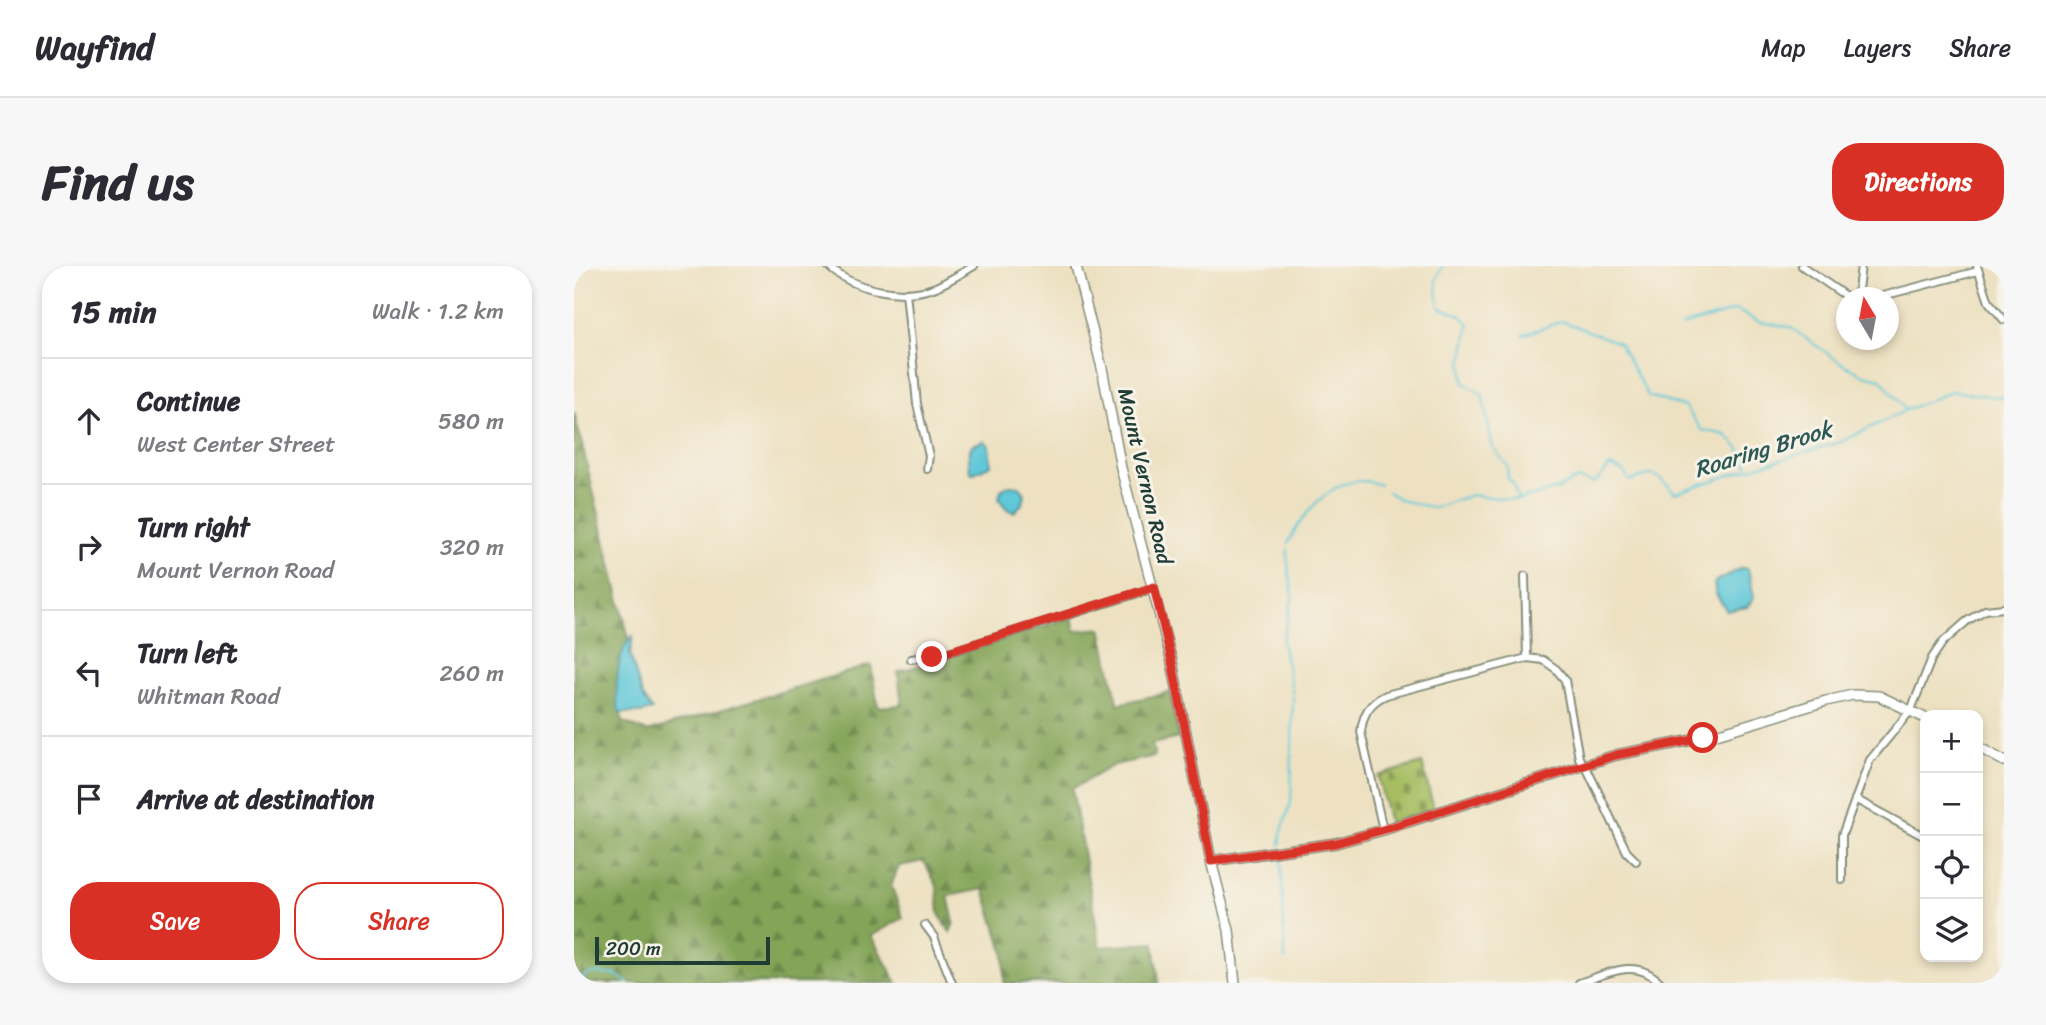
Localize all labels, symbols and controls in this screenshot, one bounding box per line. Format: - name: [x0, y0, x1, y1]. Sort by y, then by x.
- text: Wayfind: [35, 19, 154, 77]
- text: Map: [1761, 27, 1806, 69]
- text: Layers: [1844, 27, 1911, 69]
- text: Share: [1949, 27, 2011, 69]
- text: Find us: [42, 139, 194, 226]
- button: Directions: [1832, 143, 2004, 221]
- text: 15 min: [70, 285, 157, 339]
- north arrow: [1836, 287, 1899, 350]
- text: Walk · 1.2 km: [372, 291, 504, 332]
- text: Continue: [137, 378, 240, 424]
- street label: Mount Vernon Road: [1106, 384, 1184, 570]
- text: 580 m: [438, 401, 504, 442]
- icon: ahead: [70, 402, 108, 440]
- water label: Roaring Brook: [1689, 408, 1840, 490]
- text: West Center Street: [137, 424, 335, 465]
- text: Turn right: [137, 504, 250, 550]
- text: 320 m: [440, 527, 504, 568]
- icon: right: [70, 528, 108, 566]
- text: Mount Vernon Road: [137, 550, 334, 591]
- text: Turn left: [137, 630, 237, 676]
- route end: [916, 641, 947, 672]
- text: 260 m: [439, 653, 504, 694]
- icon: left: [70, 654, 108, 692]
- text: Whitman Road: [137, 676, 280, 717]
- map controls: [1920, 710, 1983, 962]
- button: +: [1920, 710, 1983, 773]
- route start: [1687, 722, 1718, 753]
- button: −: [1920, 773, 1983, 836]
- text: Arrive at destination: [137, 776, 374, 822]
- icon: arrive: [70, 780, 108, 818]
- button: locate: [1920, 836, 1983, 899]
- button: Save: [70, 882, 280, 960]
- button: Share: [294, 882, 504, 960]
- button: layers: [1920, 899, 1983, 962]
- text: 200 m: [606, 932, 661, 965]
- scale bar: [595, 934, 770, 966]

